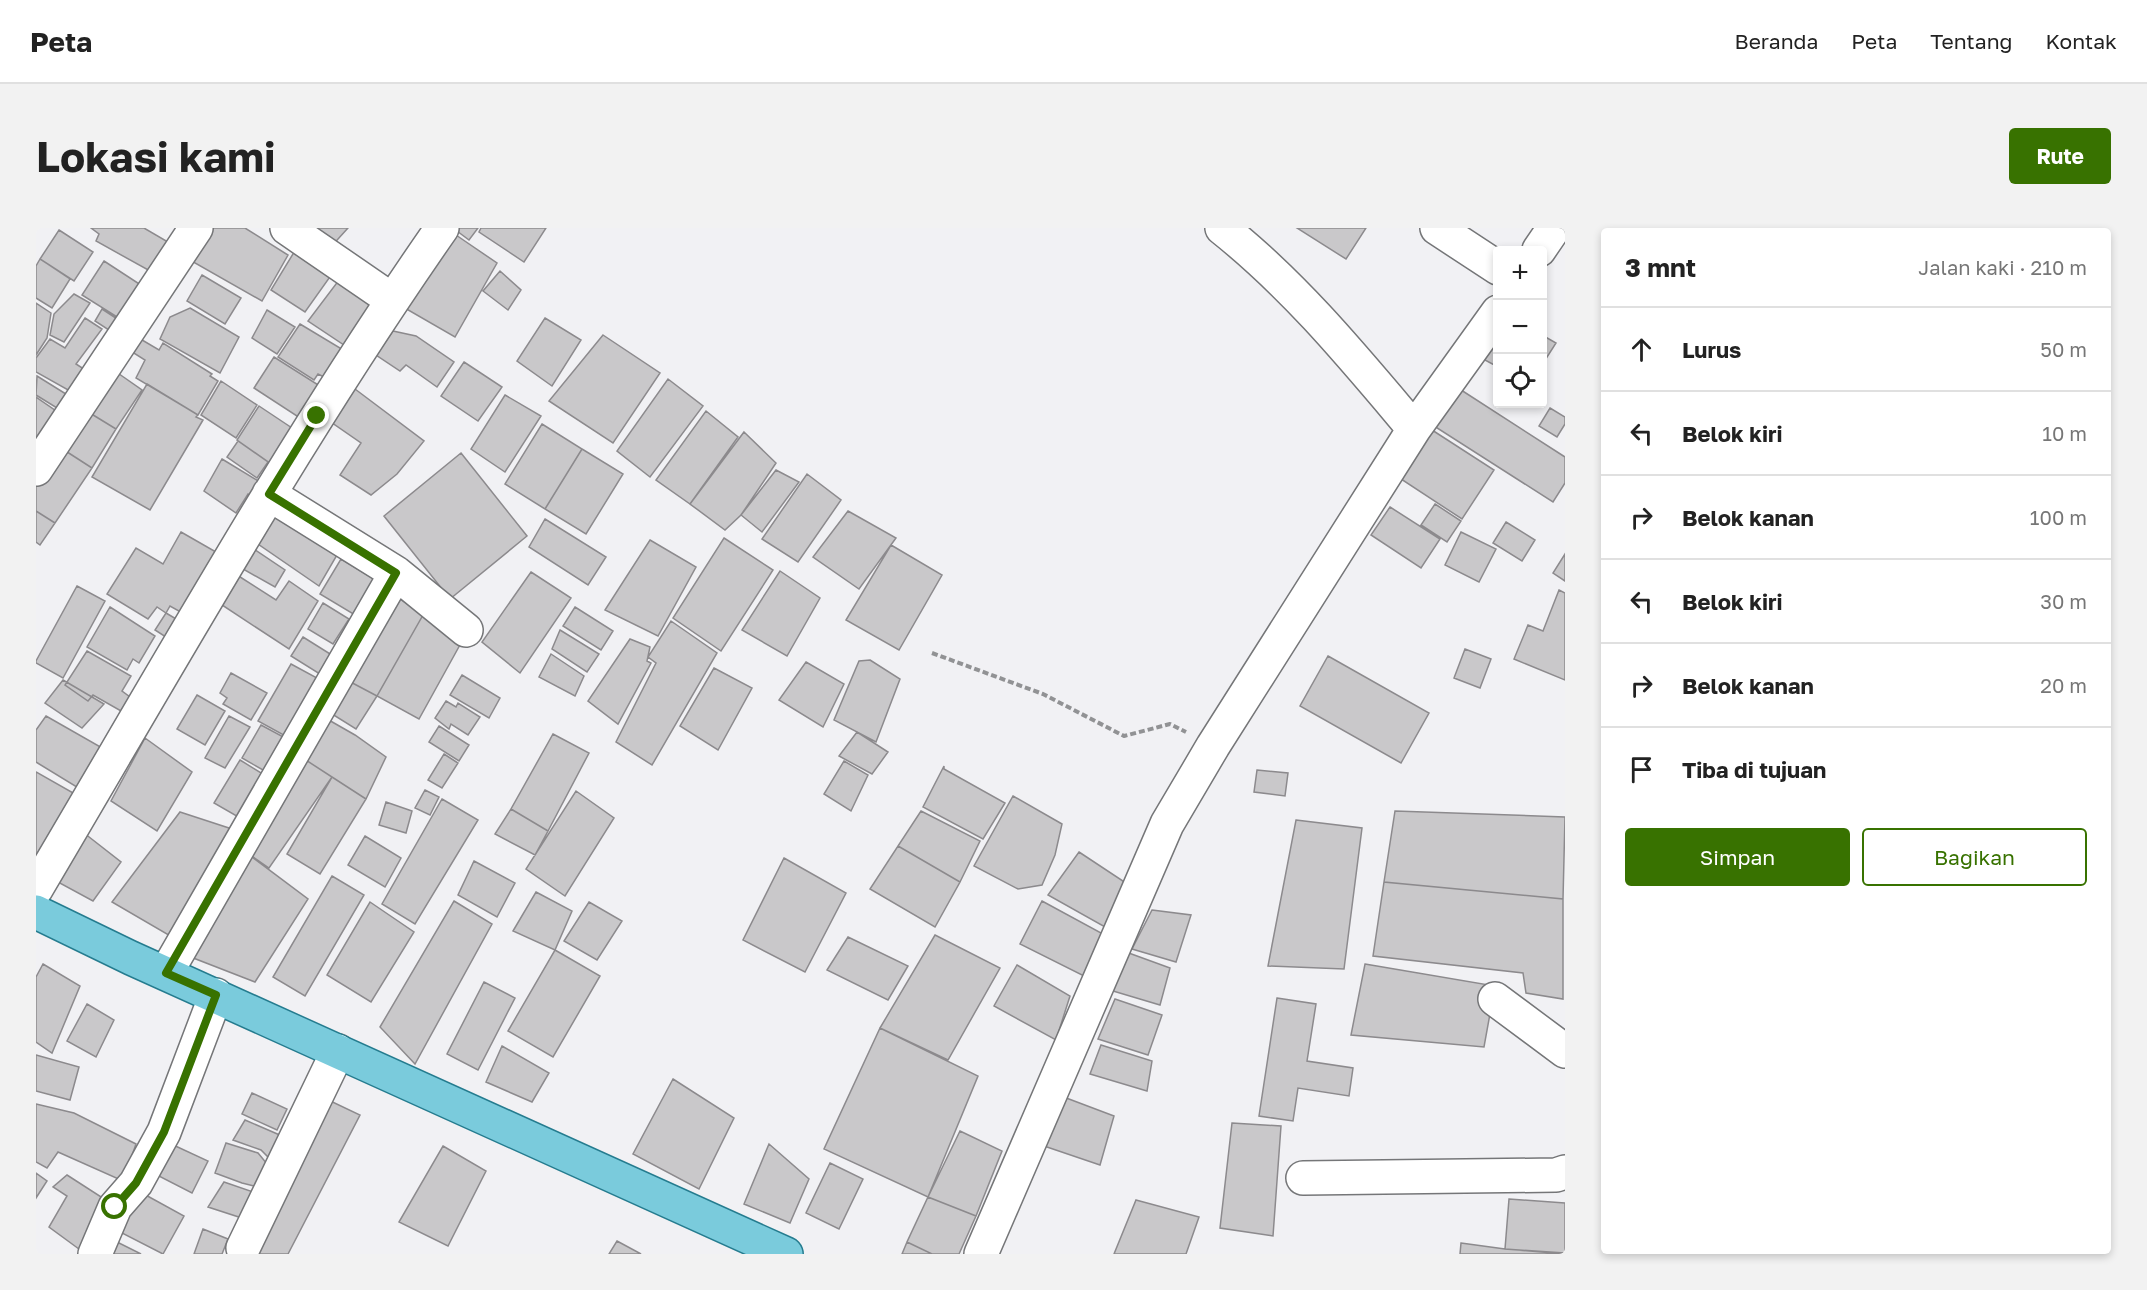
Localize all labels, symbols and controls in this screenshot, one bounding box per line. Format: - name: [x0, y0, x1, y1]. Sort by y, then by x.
- text: Peta: [30, 25, 92, 58]
- text: Beranda: [1735, 28, 1818, 54]
- text: Peta: [1851, 28, 1897, 54]
- text: Tentang: [1930, 28, 2012, 54]
- text: Kontak: [2045, 28, 2117, 54]
- button: Rute: [2009, 128, 2111, 184]
- text: Lokasi kami: [36, 131, 276, 181]
- map controls: [1493, 246, 1547, 408]
- button: +: [1493, 246, 1547, 300]
- text: 3 mnt: [1625, 252, 1696, 283]
- text: Jalan kaki · 210 m: [1918, 255, 2087, 279]
- button: −: [1493, 300, 1547, 354]
- icon: ahead: [1625, 333, 1658, 366]
- text: Lurus: [1682, 336, 1741, 363]
- text: 50 m: [2040, 337, 2087, 361]
- button: locate: [1493, 354, 1547, 408]
- route end: [303, 402, 329, 428]
- icon: left: [1625, 417, 1658, 450]
- text: Belok kiri: [1682, 420, 1783, 447]
- text: 10 m: [2042, 421, 2087, 445]
- icon: right: [1625, 501, 1658, 534]
- text: Belok kanan: [1682, 504, 1814, 531]
- text: 100 m: [2030, 505, 2087, 529]
- icon: left: [1625, 585, 1658, 618]
- text: Belok kiri: [1682, 588, 1783, 615]
- text: 30 m: [2040, 589, 2087, 613]
- icon: right: [1625, 669, 1658, 702]
- text: Belok kanan: [1682, 672, 1814, 699]
- text: 20 m: [2040, 673, 2087, 697]
- icon: arrive: [1625, 753, 1658, 786]
- text: Tiba di tujuan: [1682, 756, 1826, 783]
- button: Simpan: [1625, 828, 1850, 886]
- button: Bagikan: [1862, 828, 2087, 886]
- route start: [101, 1193, 127, 1219]

